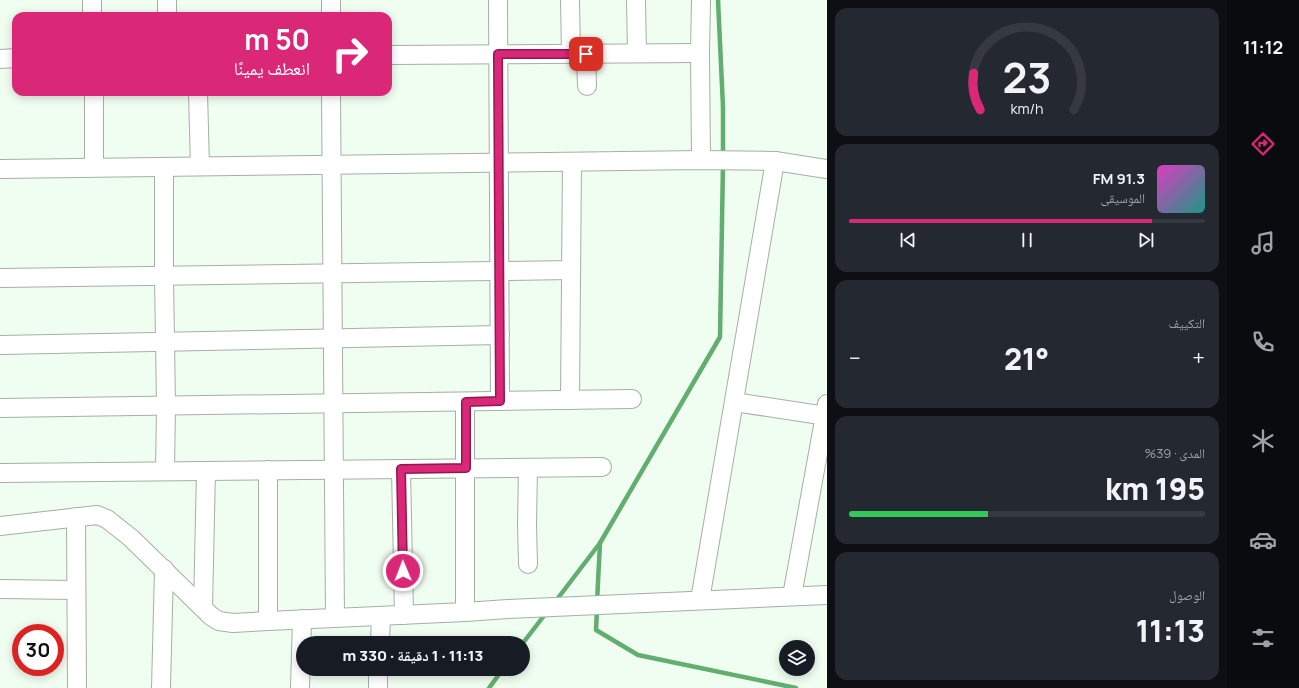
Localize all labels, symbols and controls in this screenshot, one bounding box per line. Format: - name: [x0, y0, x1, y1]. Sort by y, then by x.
- text: 50 m: [244, 20, 310, 58]
- icon: right: [324, 28, 376, 80]
- text: 11:12: [1243, 35, 1283, 59]
- pin: [569, 37, 603, 71]
- icon: arrive: [575, 43, 597, 65]
- text: 23: [1003, 49, 1051, 105]
- text: انعطف يمينًا: [234, 56, 310, 80]
- text: km/h: [1010, 99, 1044, 118]
- icon: directions: [1249, 130, 1277, 158]
- text: 91.3 FM: [1093, 168, 1145, 189]
- text: الموسيقى: [1101, 189, 1145, 207]
- icon: previous: [897, 229, 919, 251]
- icon: pause: [1016, 229, 1038, 251]
- icon: next: [1135, 229, 1157, 251]
- icon: music: [1249, 229, 1277, 257]
- text: التكييف: [1169, 314, 1205, 332]
- icon: phone: [1249, 328, 1277, 356]
- text: 21°: [1004, 338, 1049, 379]
- text: −: [849, 343, 861, 373]
- text: +: [1192, 343, 1205, 373]
- icon: climate: [1249, 427, 1277, 455]
- text: المدى · 39%: [1144, 444, 1205, 462]
- text: 195 km: [1105, 468, 1205, 509]
- icon: car: [1249, 526, 1277, 554]
- position arrow: [382, 550, 424, 592]
- text: الوصول: [1169, 586, 1205, 604]
- text: 11:13: [1136, 610, 1205, 651]
- speed limit sign: 30: [12, 624, 64, 676]
- icon: filters: [1249, 624, 1277, 652]
- map controls: [779, 640, 815, 676]
- button: layers: [779, 640, 815, 676]
- text: 11:13 · 1 دقيقة · 330 m: [343, 645, 483, 666]

